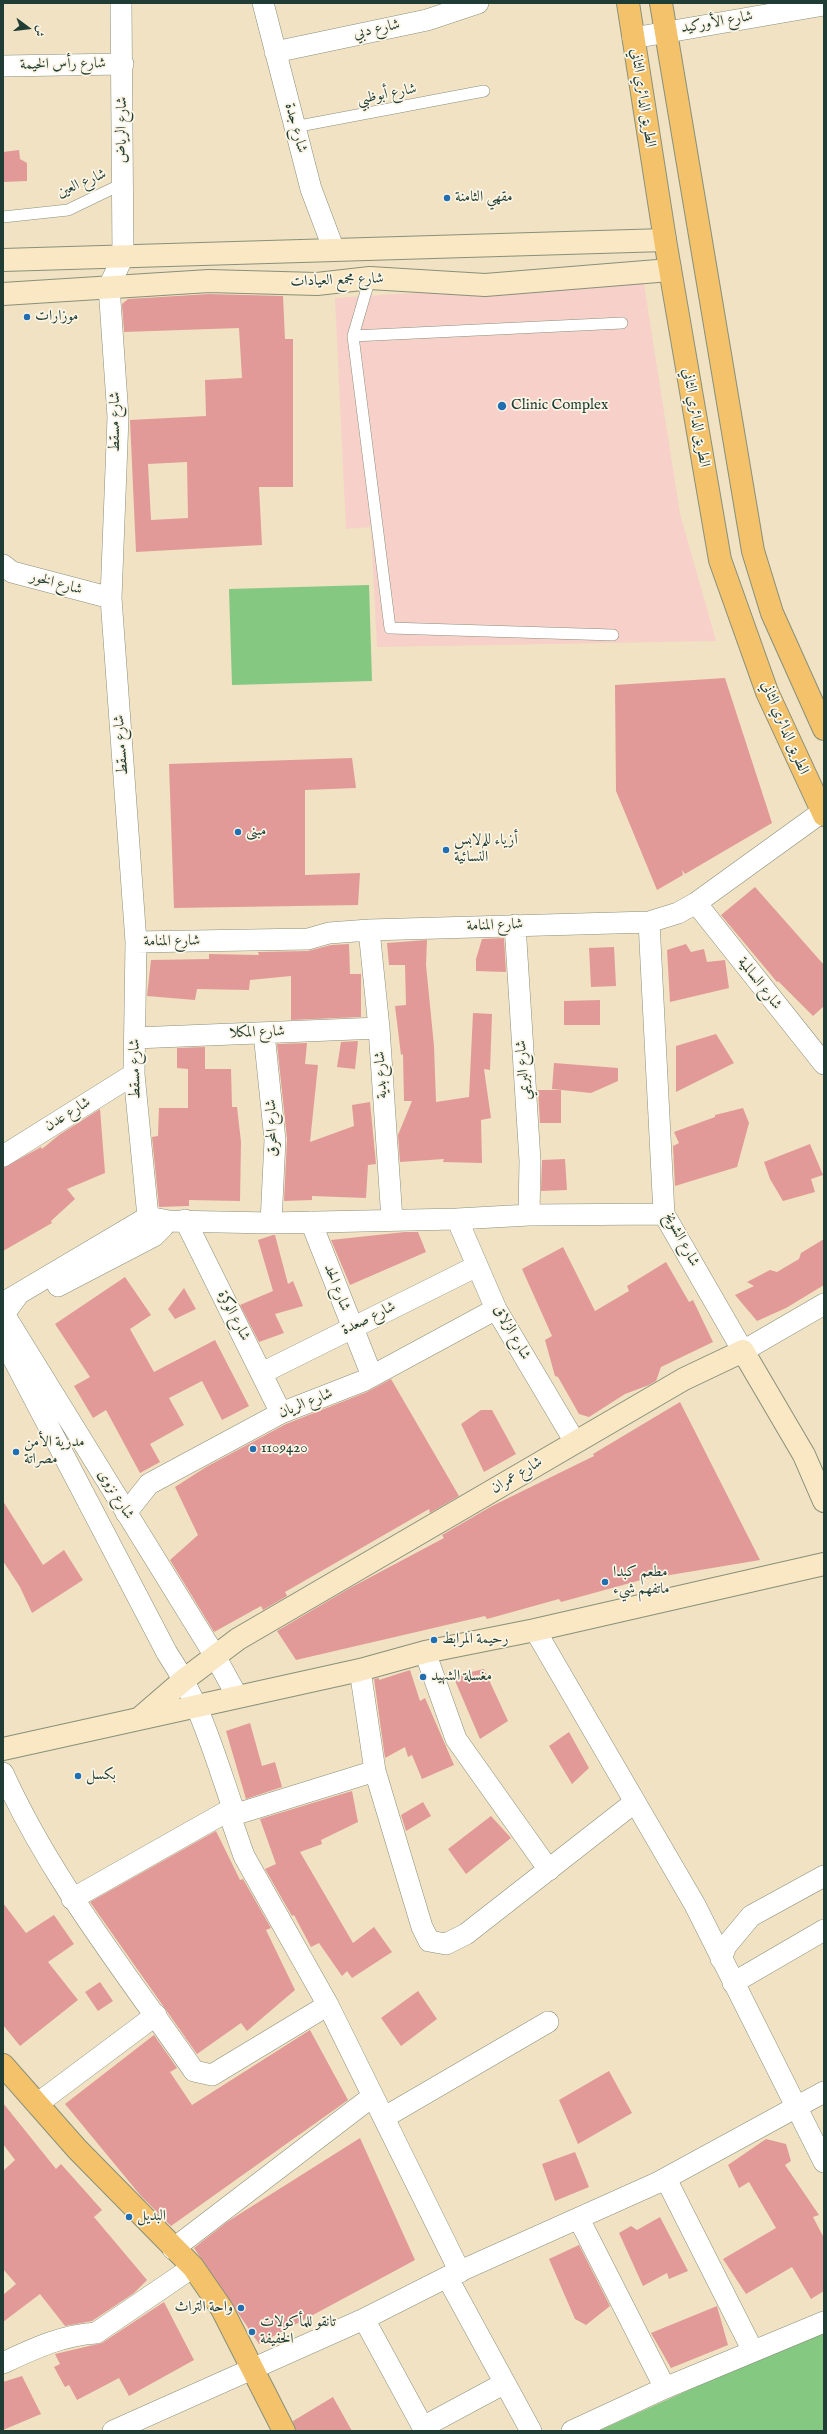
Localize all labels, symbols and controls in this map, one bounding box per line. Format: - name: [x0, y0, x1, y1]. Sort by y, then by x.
- north arrow: [8, 8, 48, 48]
- street label: شارع الأوركيد: [680, 8, 754, 38]
- street label: شارع دبي: [352, 16, 402, 44]
- text: ش: [31, 24, 48, 38]
- street label: الطريق الدائري الثاني: [625, 47, 659, 149]
- street label: شارع رأس الخيمة: [20, 55, 106, 75]
- street label: شارع أبوظبي: [356, 80, 418, 110]
- street label: شارع الرياض: [114, 97, 132, 163]
- street label: شارع جدة: [280, 101, 310, 155]
- street label: شارع العين: [55, 166, 109, 202]
- place label: مقهي الثامنة: [455, 189, 513, 207]
- marker: مقهي الثامنة: [442, 193, 452, 203]
- street label: شارع مجمع العيادات: [290, 270, 384, 292]
- place label: موزارات: [35, 308, 78, 326]
- marker: موزارات: [22, 312, 32, 322]
- street label: الطريق الدائري الثاني: [677, 367, 713, 469]
- street label: شارع مسقط: [107, 392, 125, 452]
- place label: Clinic Complex: [511, 397, 608, 415]
- marker: Clinic Complex: [496, 400, 508, 412]
- street label: شارع الخور: [28, 568, 84, 600]
- street label: الطريق الدائري الثاني: [756, 679, 812, 777]
- street label: شارع مسقط: [111, 714, 133, 776]
- place label: مبنى: [246, 823, 266, 841]
- marker: مبنى: [233, 827, 243, 837]
- place label: أزياء للمﻻبس النسائية: [454, 832, 518, 867]
- marker: أزياء للمﻻبس النسائية: [441, 845, 451, 855]
- street label: شارع المنامة: [466, 916, 524, 936]
- street label: شارع المنامة: [144, 933, 200, 951]
- street label: شارع السالمية: [733, 954, 785, 1014]
- street label: شارع المكلا: [229, 1023, 285, 1043]
- street label: شارع مسقط: [126, 1039, 146, 1099]
- street label: شارع البريمي: [513, 1039, 535, 1101]
- street label: شارع بدية: [372, 1051, 392, 1099]
- street label: شارع عدن: [42, 1094, 94, 1136]
- street label: شارع المحرق: [263, 1099, 283, 1157]
- street label: شارع الشويخ: [659, 1210, 703, 1270]
- street label: شارع الحد: [319, 1262, 353, 1314]
- street label: شارع الوكرة: [213, 1288, 253, 1344]
- street label: شارع صعدة: [339, 1298, 399, 1340]
- street label: شارع الزلاق: [488, 1302, 534, 1364]
- street label: شارع الريان: [276, 1385, 336, 1423]
- place label: مدرية الأمن مصراتة: [24, 1434, 84, 1469]
- place label: 1109420: [261, 1440, 308, 1458]
- marker: 1109420: [248, 1444, 258, 1454]
- marker: مدرية الأمن مصراتة: [11, 1447, 21, 1457]
- street label: شارع عمران: [488, 1454, 546, 1498]
- street label: شارع نزوى: [93, 1467, 137, 1523]
- place label: مطعم كبدا ماتفهم شيء: [613, 1564, 670, 1599]
- marker: مطعم كبدا ماتفهم شيء: [600, 1577, 610, 1587]
- place label: رحيمة المرابط: [442, 1631, 508, 1649]
- marker: رحيمة المرابط: [429, 1635, 439, 1645]
- place label: مغسلة الشهيد: [431, 1668, 492, 1686]
- marker: مغسلة الشهيد: [418, 1672, 428, 1682]
- place label: بكسل: [86, 1767, 116, 1785]
- marker: بكسل: [73, 1771, 83, 1781]
- place label: البديل: [137, 2208, 166, 2226]
- marker: البديل: [124, 2212, 134, 2222]
- place label: واحة التراث: [174, 2299, 233, 2317]
- marker: واحة التراث: [236, 2303, 246, 2313]
- place label: تانقو للمأكولات الخفيفة: [260, 2314, 336, 2349]
- marker: تانقو للمأكولات الخفيفة: [247, 2327, 257, 2337]

